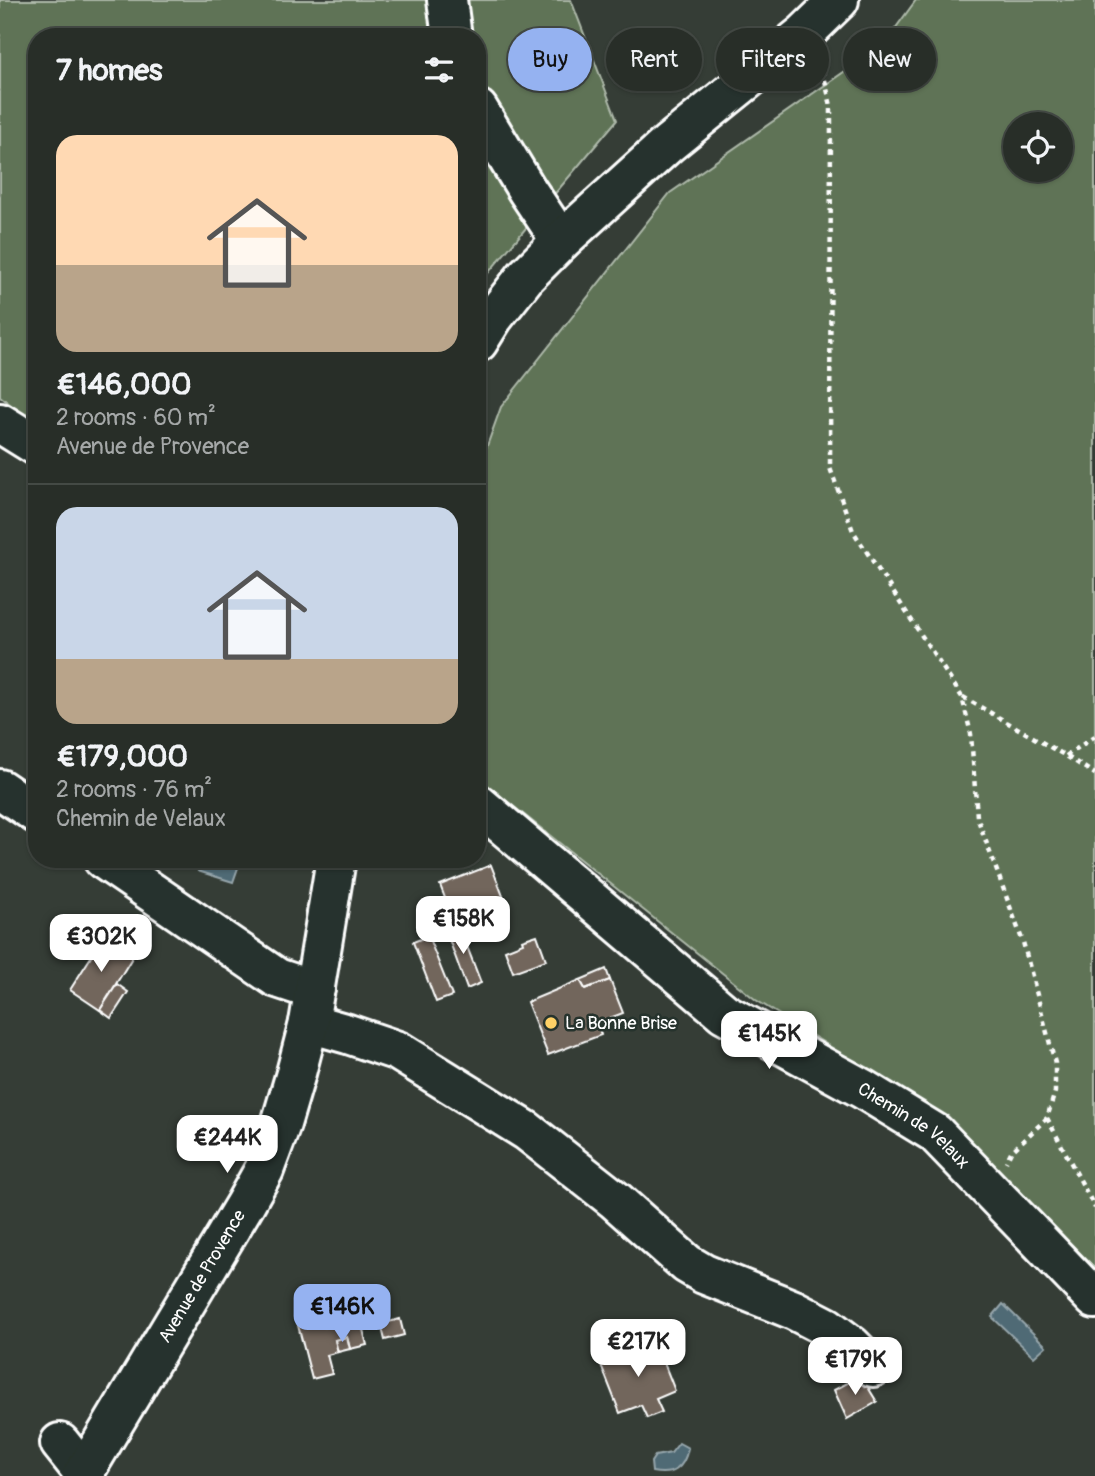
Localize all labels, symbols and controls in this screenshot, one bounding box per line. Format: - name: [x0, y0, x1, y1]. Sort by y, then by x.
- chip: Buy: [508, 28, 592, 91]
- chip: Rent: [606, 28, 702, 91]
- chip: Filters: [716, 28, 829, 91]
- chip: New: [843, 28, 936, 91]
- icon: filters: [420, 51, 458, 89]
- text: 7 homes: [56, 52, 163, 89]
- map controls: [1003, 112, 1073, 182]
- button: locate: [1003, 112, 1073, 182]
- icon: home: [194, 180, 320, 306]
- text: €146,000: [56, 366, 191, 403]
- text: 2 rooms · 60 m²: [56, 403, 216, 432]
- text: Avenue de Provence: [56, 432, 249, 461]
- icon: home: [194, 552, 320, 678]
- text: €179,000: [56, 738, 188, 775]
- text: 2 rooms · 76 m²: [56, 775, 212, 804]
- text: Chemin de Velaux: [56, 804, 226, 833]
- pin: €158K: [414, 897, 512, 956]
- text: €158K: [432, 904, 494, 933]
- pin: €302K: [52, 914, 150, 974]
- text: €302K: [66, 922, 136, 951]
- place label: La Bonne Brise: [565, 1012, 677, 1035]
- pin: €145K: [720, 1012, 818, 1071]
- marker: La Bonne Brise: [543, 1015, 559, 1031]
- text: €145K: [737, 1019, 801, 1048]
- street label: Chemin de Velaux: [854, 1077, 975, 1173]
- pin: €244K: [178, 1116, 276, 1175]
- text: €244K: [193, 1123, 261, 1152]
- street label: Avenue de Provence: [153, 1205, 251, 1347]
- pin: €146K: [293, 1284, 391, 1344]
- text: €146K: [310, 1292, 374, 1321]
- pin: €217K: [589, 1320, 687, 1379]
- text: €217K: [606, 1327, 670, 1356]
- pin: €179K: [806, 1338, 904, 1397]
- text: €179K: [824, 1345, 886, 1374]

